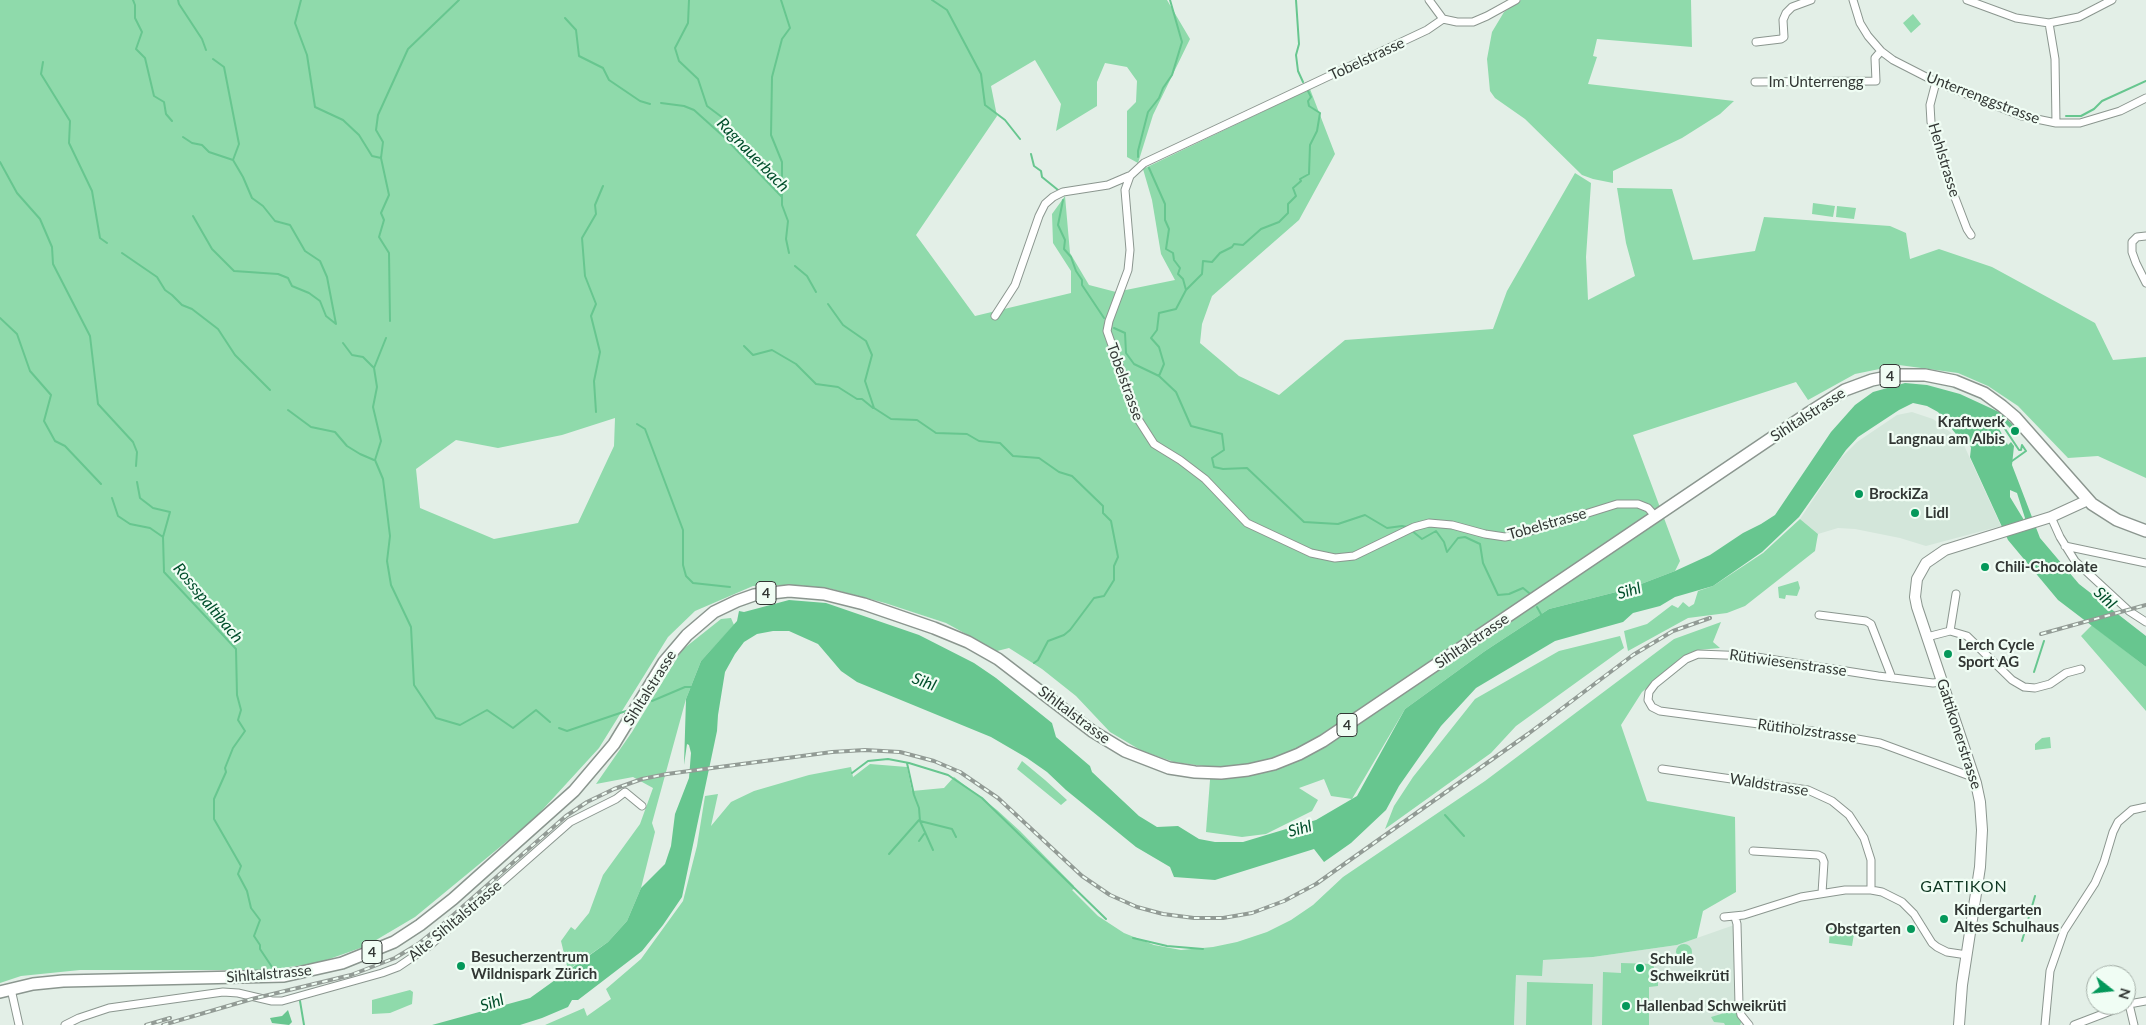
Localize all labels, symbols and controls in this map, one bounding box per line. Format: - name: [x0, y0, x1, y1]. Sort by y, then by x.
- street label: Tobelstrasse: [1327, 34, 1407, 84]
- street label: Unterrenggstrasse: [1924, 68, 2042, 128]
- street label: Im Unterrengg: [1768, 73, 1864, 91]
- water label: Ragnauerbach: [713, 114, 793, 196]
- street label: Hehlstrasse: [1924, 121, 1964, 199]
- street label: Tobelstrasse: [1103, 341, 1147, 423]
- road number: 4: [1880, 364, 1900, 388]
- street label: Sihltalstrasse: [1767, 384, 1849, 446]
- place label: Kraftwerk Langnau am Albis: [1888, 413, 2005, 448]
- marker: Kraftwerk Langnau am Albis: [2009, 425, 2021, 437]
- place label: BrockiZa: [1869, 485, 1928, 503]
- marker: BrockiZa: [1853, 488, 1865, 500]
- street label: Tobelstrasse: [1506, 504, 1588, 544]
- place label: Lidl: [1925, 504, 1949, 522]
- marker: Lidl: [1909, 507, 1921, 519]
- place label: Chili-Chocolate: [1995, 558, 2098, 576]
- water label: Rossspaltibach: [169, 559, 247, 647]
- marker: Chili-Chocolate: [1979, 561, 1991, 573]
- water label: Sihl: [1615, 578, 1643, 604]
- road number: 4: [756, 582, 776, 604]
- water label: Sihl: [2090, 583, 2120, 613]
- street label: Sihltalstrasse: [1432, 610, 1512, 672]
- place label: Lerch Cycle Sport AG: [1958, 636, 2034, 671]
- street label: Rütiwiesenstrasse: [1728, 646, 1848, 680]
- street label: Sihltalstrasse: [620, 647, 680, 729]
- marker: Lerch Cycle Sport AG: [1942, 648, 1954, 660]
- water label: Sihl: [909, 669, 939, 695]
- street label: Gattikonerstrasse: [1933, 676, 1985, 792]
- street label: Sihltalstrasse: [1034, 682, 1114, 748]
- road number: 4: [1337, 714, 1357, 736]
- street label: Rütiholzstrasse: [1756, 715, 1858, 747]
- street label: Waldstrasse: [1728, 770, 1810, 800]
- water label: Sihl: [1286, 817, 1314, 841]
- street label: Alte Sihltalstrasse: [405, 877, 505, 965]
- district label: GATTIKON: [1919, 877, 2009, 897]
- place label: Kindergarten Altes Schulhaus: [1954, 901, 2059, 936]
- marker: Kindergarten Altes Schulhaus: [1938, 913, 1950, 925]
- place label: Obstgarten: [1825, 920, 1901, 938]
- marker: Obstgarten: [1905, 923, 1917, 935]
- road number: 4: [362, 940, 382, 964]
- place label: Besucherzentrum Wildnispark Zürich: [471, 948, 597, 983]
- place label: Schule Schweikrüti: [1650, 950, 1729, 985]
- marker: Besucherzentrum Wildnispark Zürich: [455, 960, 467, 972]
- street label: Sihltalstrasse: [226, 961, 312, 987]
- marker: Schule Schweikrüti: [1634, 962, 1646, 974]
- north arrow: [2086, 965, 2136, 1015]
- text: N: [2115, 986, 2135, 1002]
- water label: Sihl: [478, 990, 506, 1016]
- place label: Hallenbad Schweikrüti: [1636, 997, 1786, 1015]
- marker: Hallenbad Schweikrüti: [1620, 1000, 1632, 1012]

